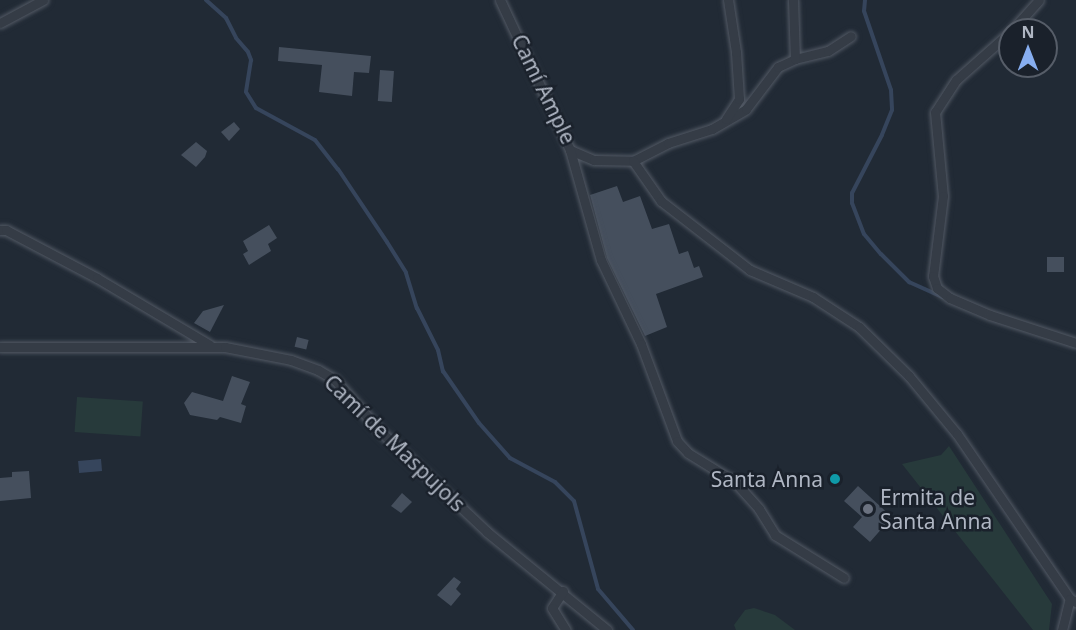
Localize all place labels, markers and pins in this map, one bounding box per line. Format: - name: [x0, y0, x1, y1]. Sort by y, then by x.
- place label: Santa Anna: [711, 466, 823, 492]
- marker: Santa Anna: [828, 472, 842, 486]
- place label: Ermita de Santa Anna: [880, 484, 992, 534]
- marker: Ermita de Santa Anna: [861, 502, 875, 516]

